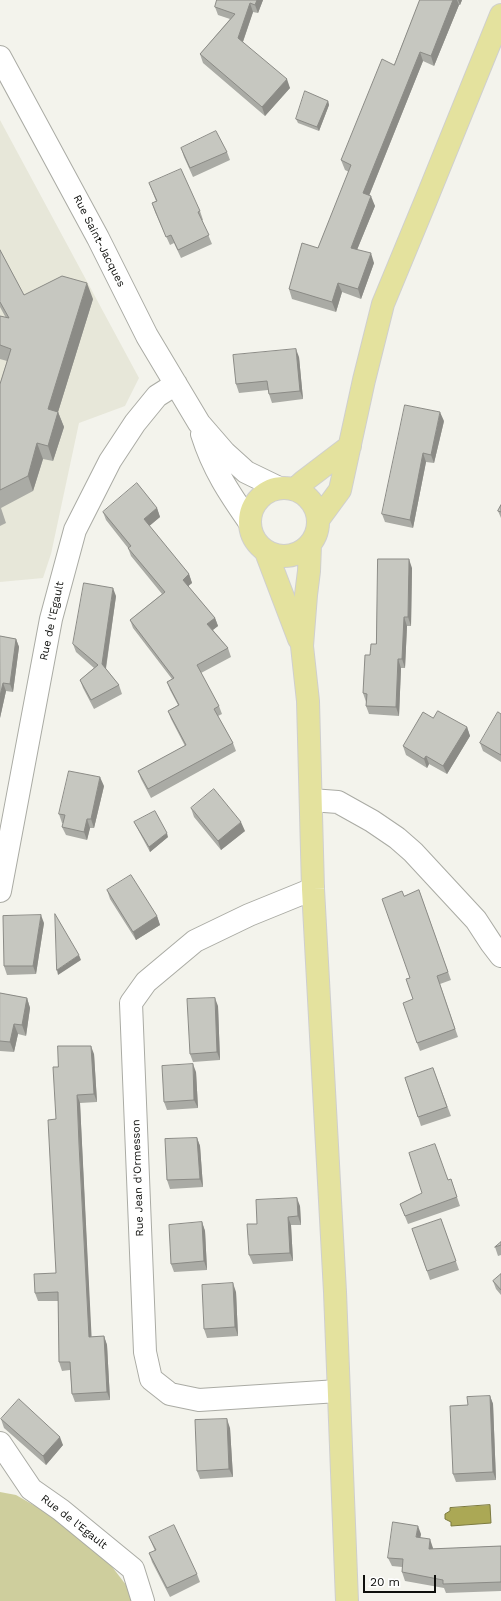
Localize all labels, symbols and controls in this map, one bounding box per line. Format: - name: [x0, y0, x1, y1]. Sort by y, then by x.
- street label: Rue Saint-Jacques: [70, 193, 128, 289]
- street label: Rue de l'Egault: [37, 580, 67, 662]
- street label: Rue Jean d'Ormesson: [129, 1119, 147, 1237]
- street label: Rue de l'Egault: [38, 1492, 110, 1552]
- scale bar: [365, 1567, 438, 1593]
- text: 20 m: [370, 1575, 400, 1589]

